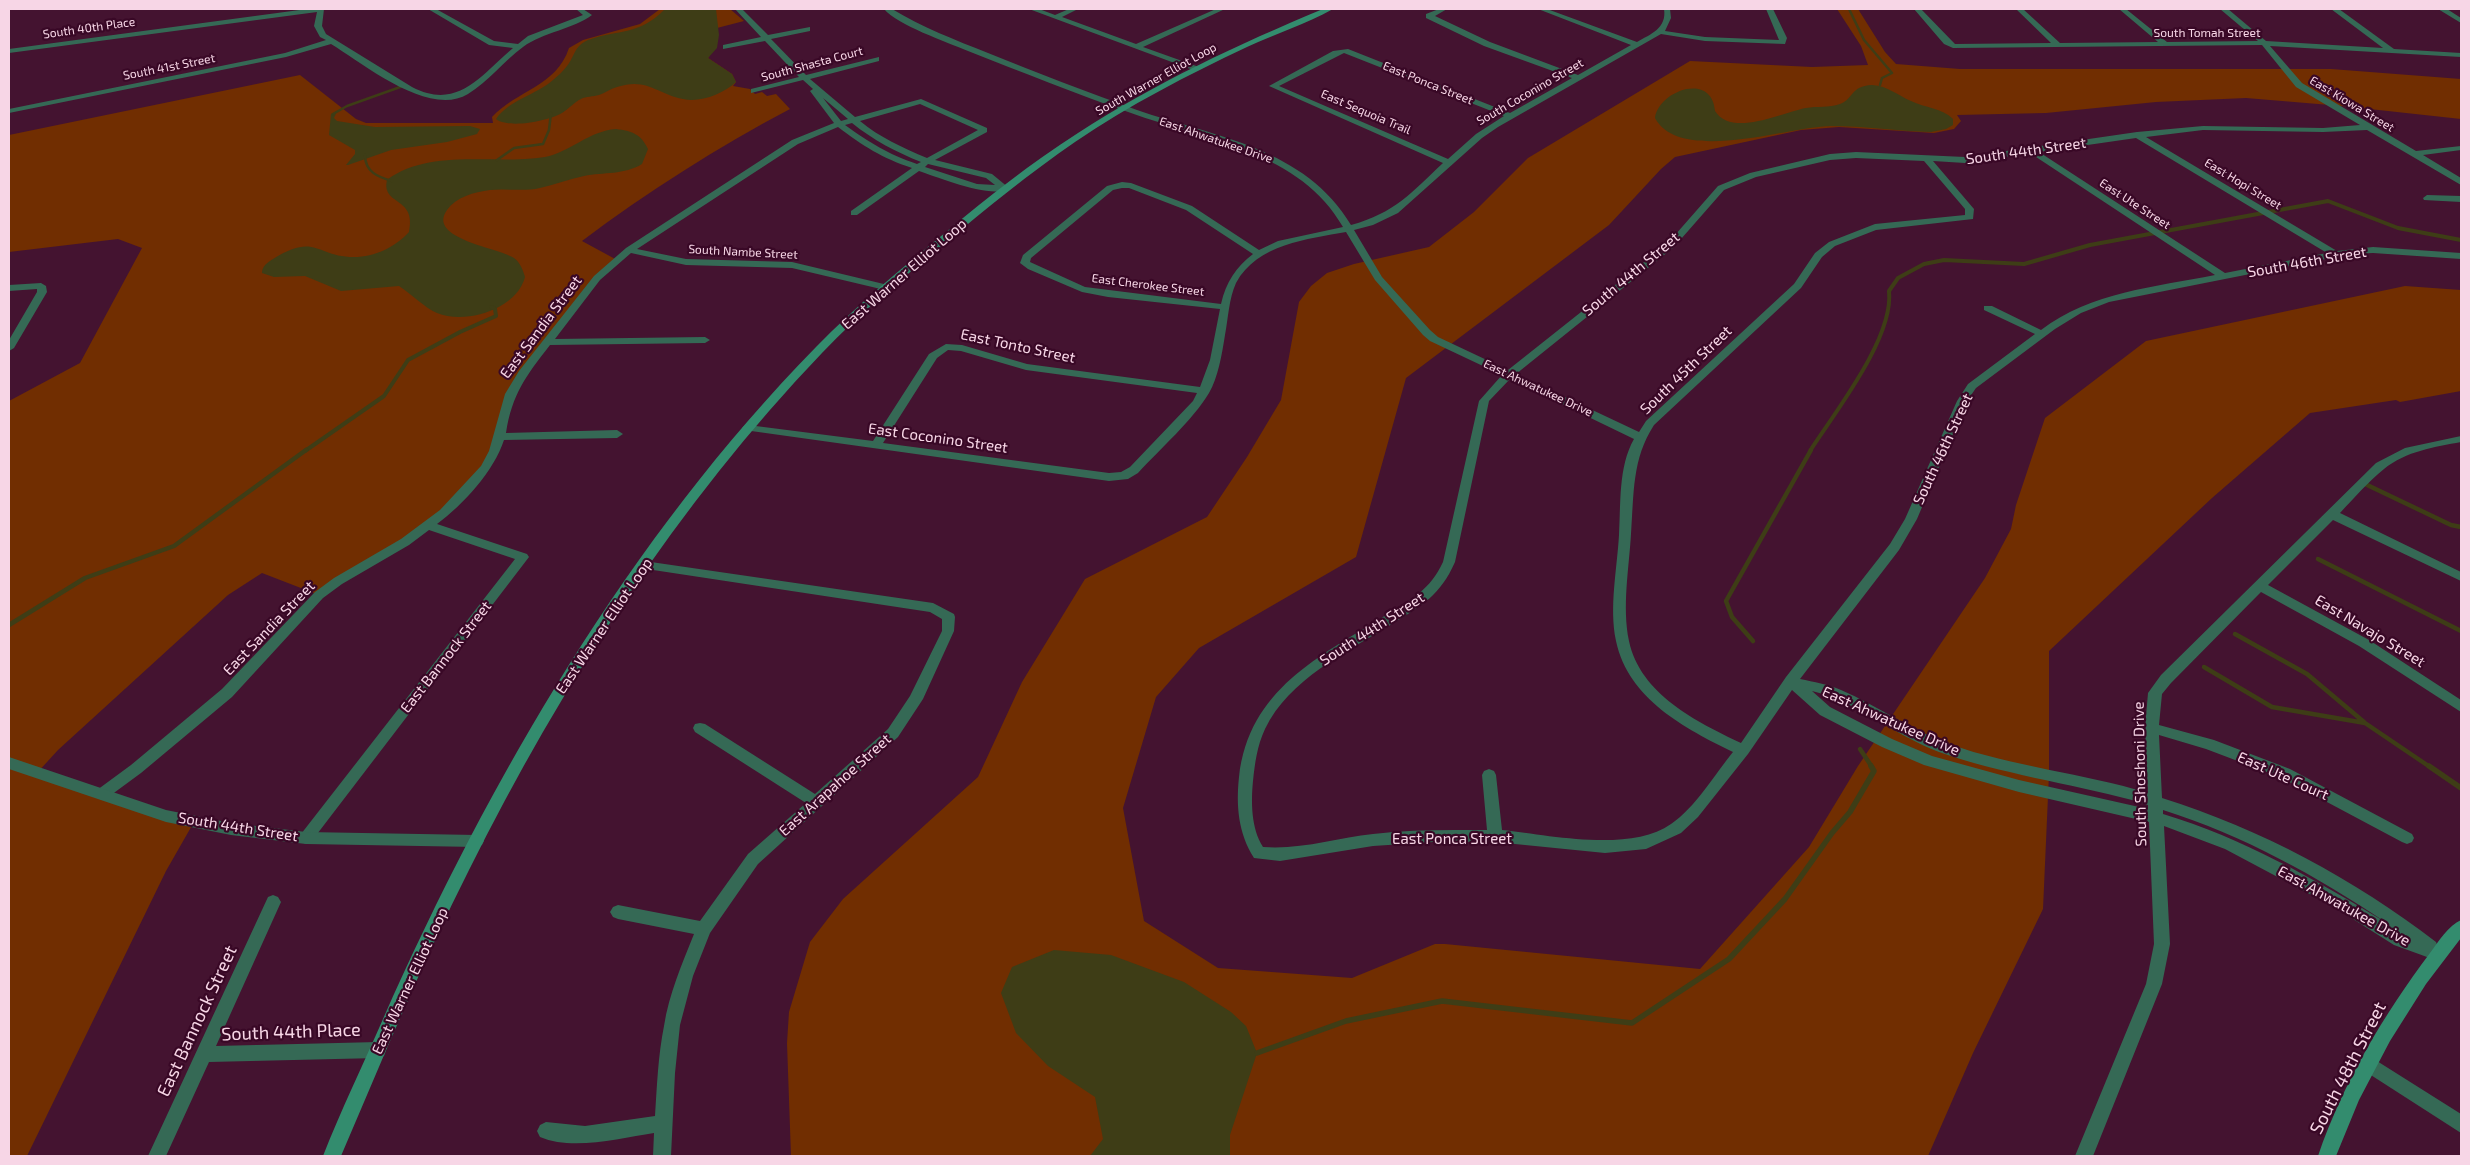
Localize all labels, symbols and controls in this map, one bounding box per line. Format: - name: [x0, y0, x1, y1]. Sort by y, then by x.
- street label: South 40th Place: [42, 14, 136, 42]
- street label: South Tomah Street: [2153, 26, 2261, 40]
- street label: South Warner Elliot Loop: [1093, 40, 1219, 118]
- street label: South Shasta Court: [760, 43, 864, 85]
- street label: South 41st Street: [122, 51, 216, 83]
- street label: South Coconino Street: [1474, 56, 1586, 128]
- street label: East Ponca Street: [1381, 58, 1475, 108]
- street label: East Kiowa Street: [2307, 73, 2397, 135]
- street label: East Sequoia Trail: [1319, 87, 1413, 137]
- street label: East Ahwatukee Drive: [1157, 114, 1275, 166]
- street label: South 44th Street: [1965, 134, 2087, 168]
- street label: East Hopi Street: [2202, 155, 2284, 213]
- street label: East Ute Street: [2097, 176, 2173, 232]
- street label: East Warner Elliot Loop: [838, 215, 970, 333]
- street label: South 44th Street: [1579, 228, 1683, 320]
- street label: South Nambe Street: [688, 242, 798, 262]
- street label: South 46th Street: [2246, 243, 2368, 281]
- street label: East Cherokee Street: [1091, 271, 1205, 299]
- street label: East Sandia Street: [496, 272, 586, 382]
- street label: South 45th Street: [1637, 322, 1735, 418]
- street label: East Tonto Street: [959, 325, 1077, 367]
- street label: East Ahwatukee Drive: [1481, 356, 1595, 420]
- street label: South 46th Street: [1909, 391, 1977, 507]
- street label: East Coconino Street: [867, 419, 1009, 457]
- street label: East Warner Elliot Loop: [552, 555, 656, 697]
- street label: East Sandia Street: [219, 577, 319, 679]
- street label: South 44th Street: [1316, 588, 1428, 670]
- street label: East Navajo Street: [2312, 591, 2428, 671]
- street label: East Bannock Street: [397, 598, 495, 716]
- street label: East Ahwatukee Drive: [1819, 683, 1963, 759]
- street label: South Shoshoni Drive: [2130, 701, 2150, 847]
- street label: East Arapahoe Street: [775, 730, 895, 840]
- street label: East Ute Court: [2235, 748, 2331, 804]
- street label: South 44th Street: [177, 809, 299, 845]
- street label: East Ponca Street: [1392, 830, 1512, 848]
- street label: East Ahwatukee Drive: [2275, 862, 2413, 950]
- street label: East Warner Elliot Loop: [368, 905, 452, 1057]
- street label: East Bannock Street: [153, 942, 241, 1100]
- street label: South 48th Street: [2305, 998, 2391, 1138]
- street label: South 44th Place: [221, 1019, 361, 1045]

